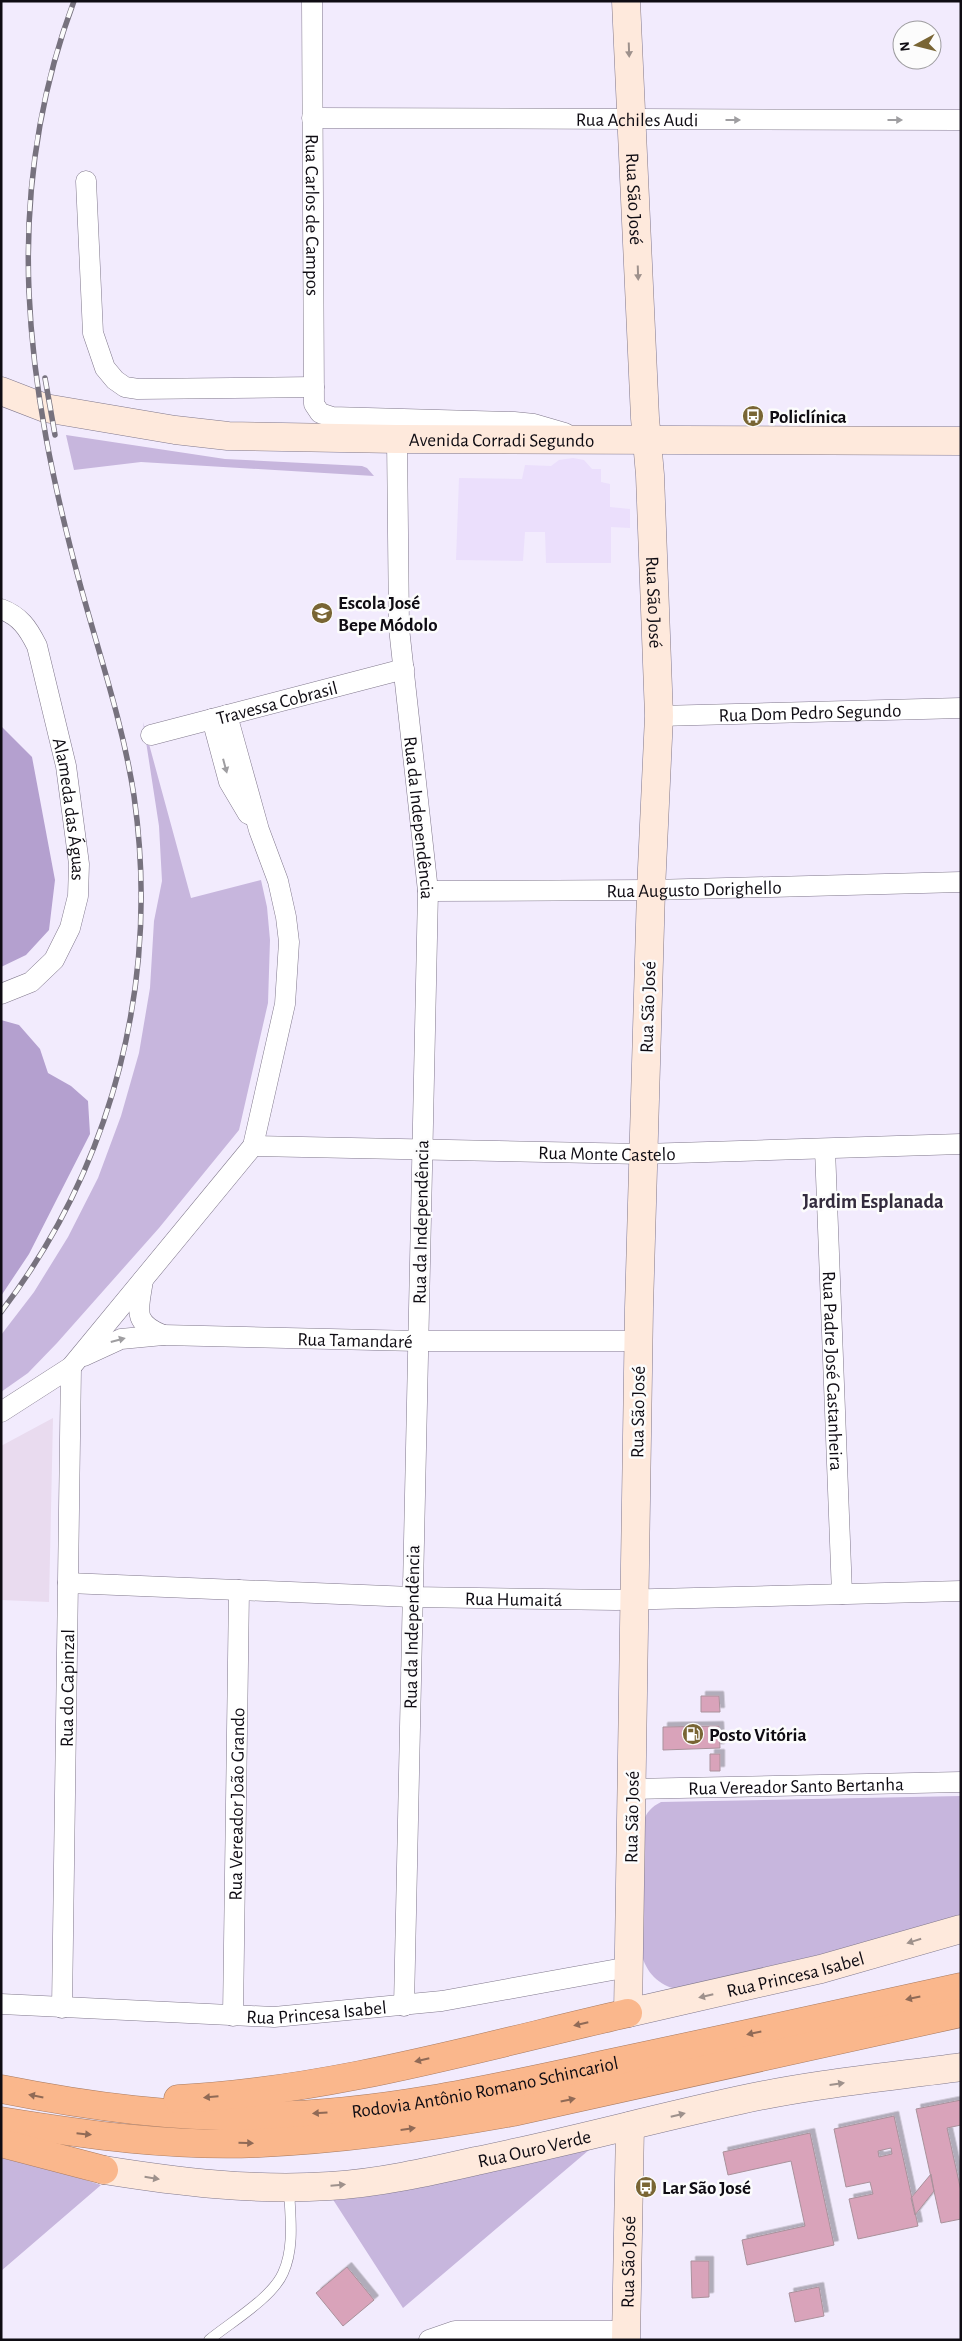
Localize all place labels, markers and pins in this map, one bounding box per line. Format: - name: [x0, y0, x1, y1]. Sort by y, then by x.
- bus stop icon: Policlínica: [741, 404, 765, 428]
- place label: Policlínica: [769, 408, 847, 427]
- place label: Escola José Bepe Módolo: [338, 594, 438, 635]
- school or university icon: Escola José Bepe Módolo: [310, 601, 334, 625]
- fuel station icon: Posto Vitória: [681, 1722, 705, 1746]
- place label: Posto Vitória: [709, 1726, 807, 1745]
- bus stop icon: Lar São José: [634, 2175, 658, 2199]
- place label: Lar São José: [662, 2179, 751, 2198]

